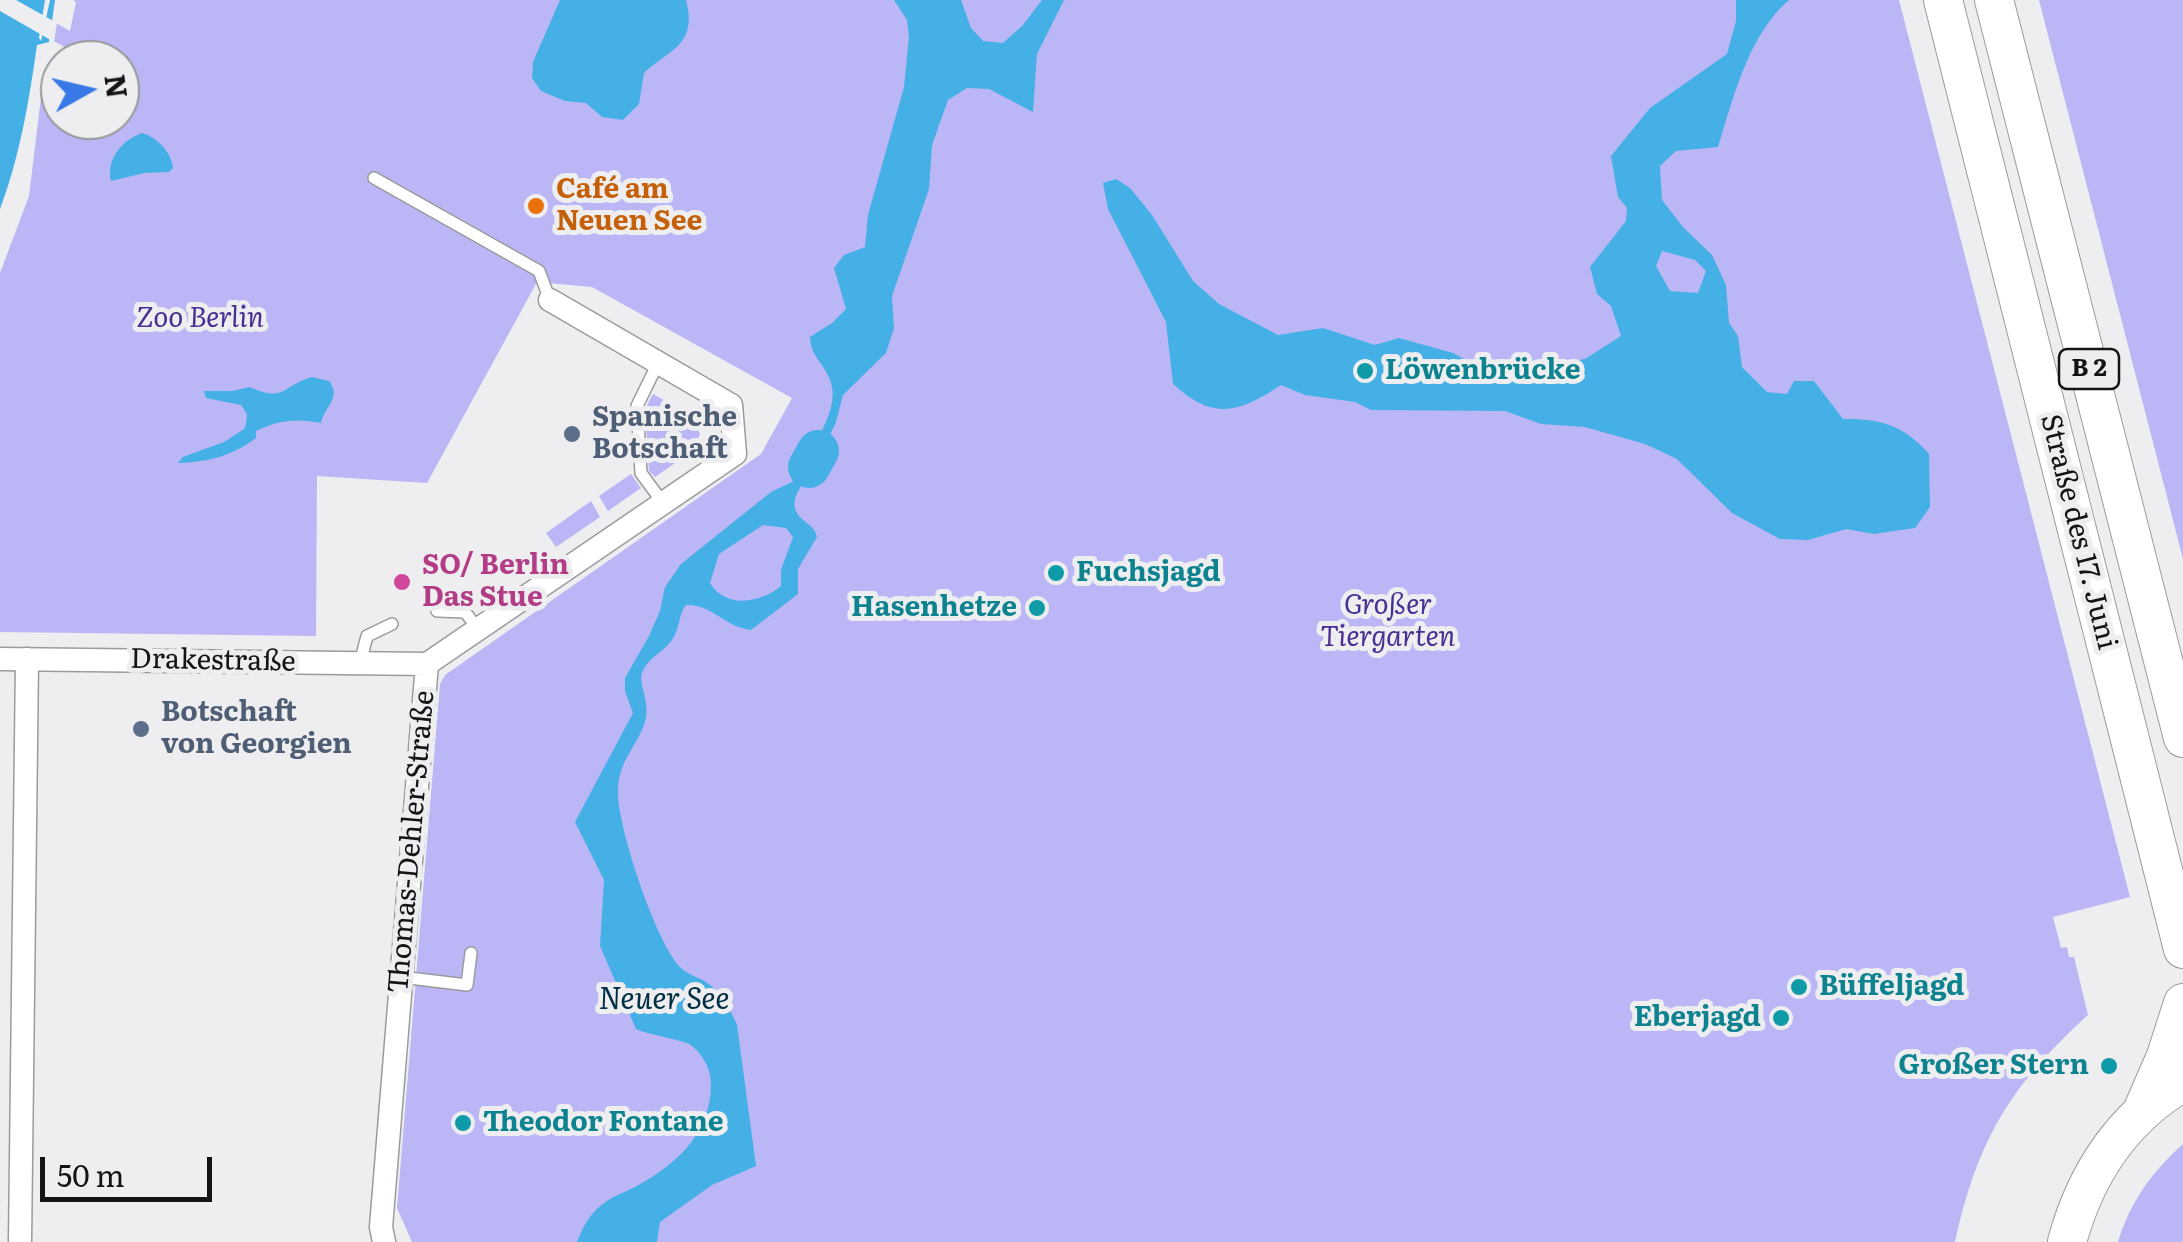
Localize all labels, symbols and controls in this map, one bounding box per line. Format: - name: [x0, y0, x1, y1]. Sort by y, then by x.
- north arrow: [40, 40, 140, 140]
- text: N: [95, 72, 140, 101]
- place label: Café am Neuen See: [556, 173, 702, 239]
- marker: Café am Neuen See: [525, 195, 547, 217]
- park label: Zoo Berlin: [136, 302, 264, 336]
- road number: B 2: [2059, 349, 2119, 389]
- place label: Löwenbrücke: [1385, 354, 1581, 388]
- marker: Löwenbrücke: [1354, 360, 1376, 382]
- place label: Spanische Botschaft: [592, 401, 737, 467]
- street label: Straße des 17. Juni: [2033, 411, 2123, 653]
- marker: Spanische Botschaft: [561, 423, 583, 445]
- place label: SO/ Berlin Das Stue: [422, 549, 569, 615]
- place label: Fuchsjagd: [1076, 556, 1221, 590]
- marker: Fuchsjagd: [1045, 562, 1067, 584]
- marker: SO/ Berlin Das Stue: [391, 571, 413, 593]
- park label: Großer Tiergarten: [1321, 589, 1455, 655]
- place label: Hasenhetze: [851, 591, 1017, 625]
- marker: Hasenhetze: [1026, 597, 1048, 619]
- street label: Drakestraße: [130, 643, 296, 679]
- street label: Thomas-Dehler-Straße: [382, 689, 442, 995]
- place label: Botschaft von Georgien: [161, 696, 352, 762]
- marker: Botschaft von Georgien: [130, 718, 152, 740]
- place label: Büffeljagd: [1819, 970, 1964, 1004]
- marker: Büffeljagd: [1788, 976, 1810, 998]
- water label: Neuer See: [599, 982, 729, 1018]
- place label: Eberjagd: [1634, 1001, 1761, 1035]
- marker: Eberjagd: [1770, 1007, 1792, 1029]
- place label: Großer Stern: [1898, 1049, 2089, 1083]
- marker: Großer Stern: [2098, 1055, 2120, 1077]
- place label: Theodor Fontane: [483, 1106, 724, 1140]
- marker: Theodor Fontane: [452, 1112, 474, 1134]
- scale bar: [45, 1137, 218, 1199]
- text: 50 m: [57, 1152, 125, 1196]

